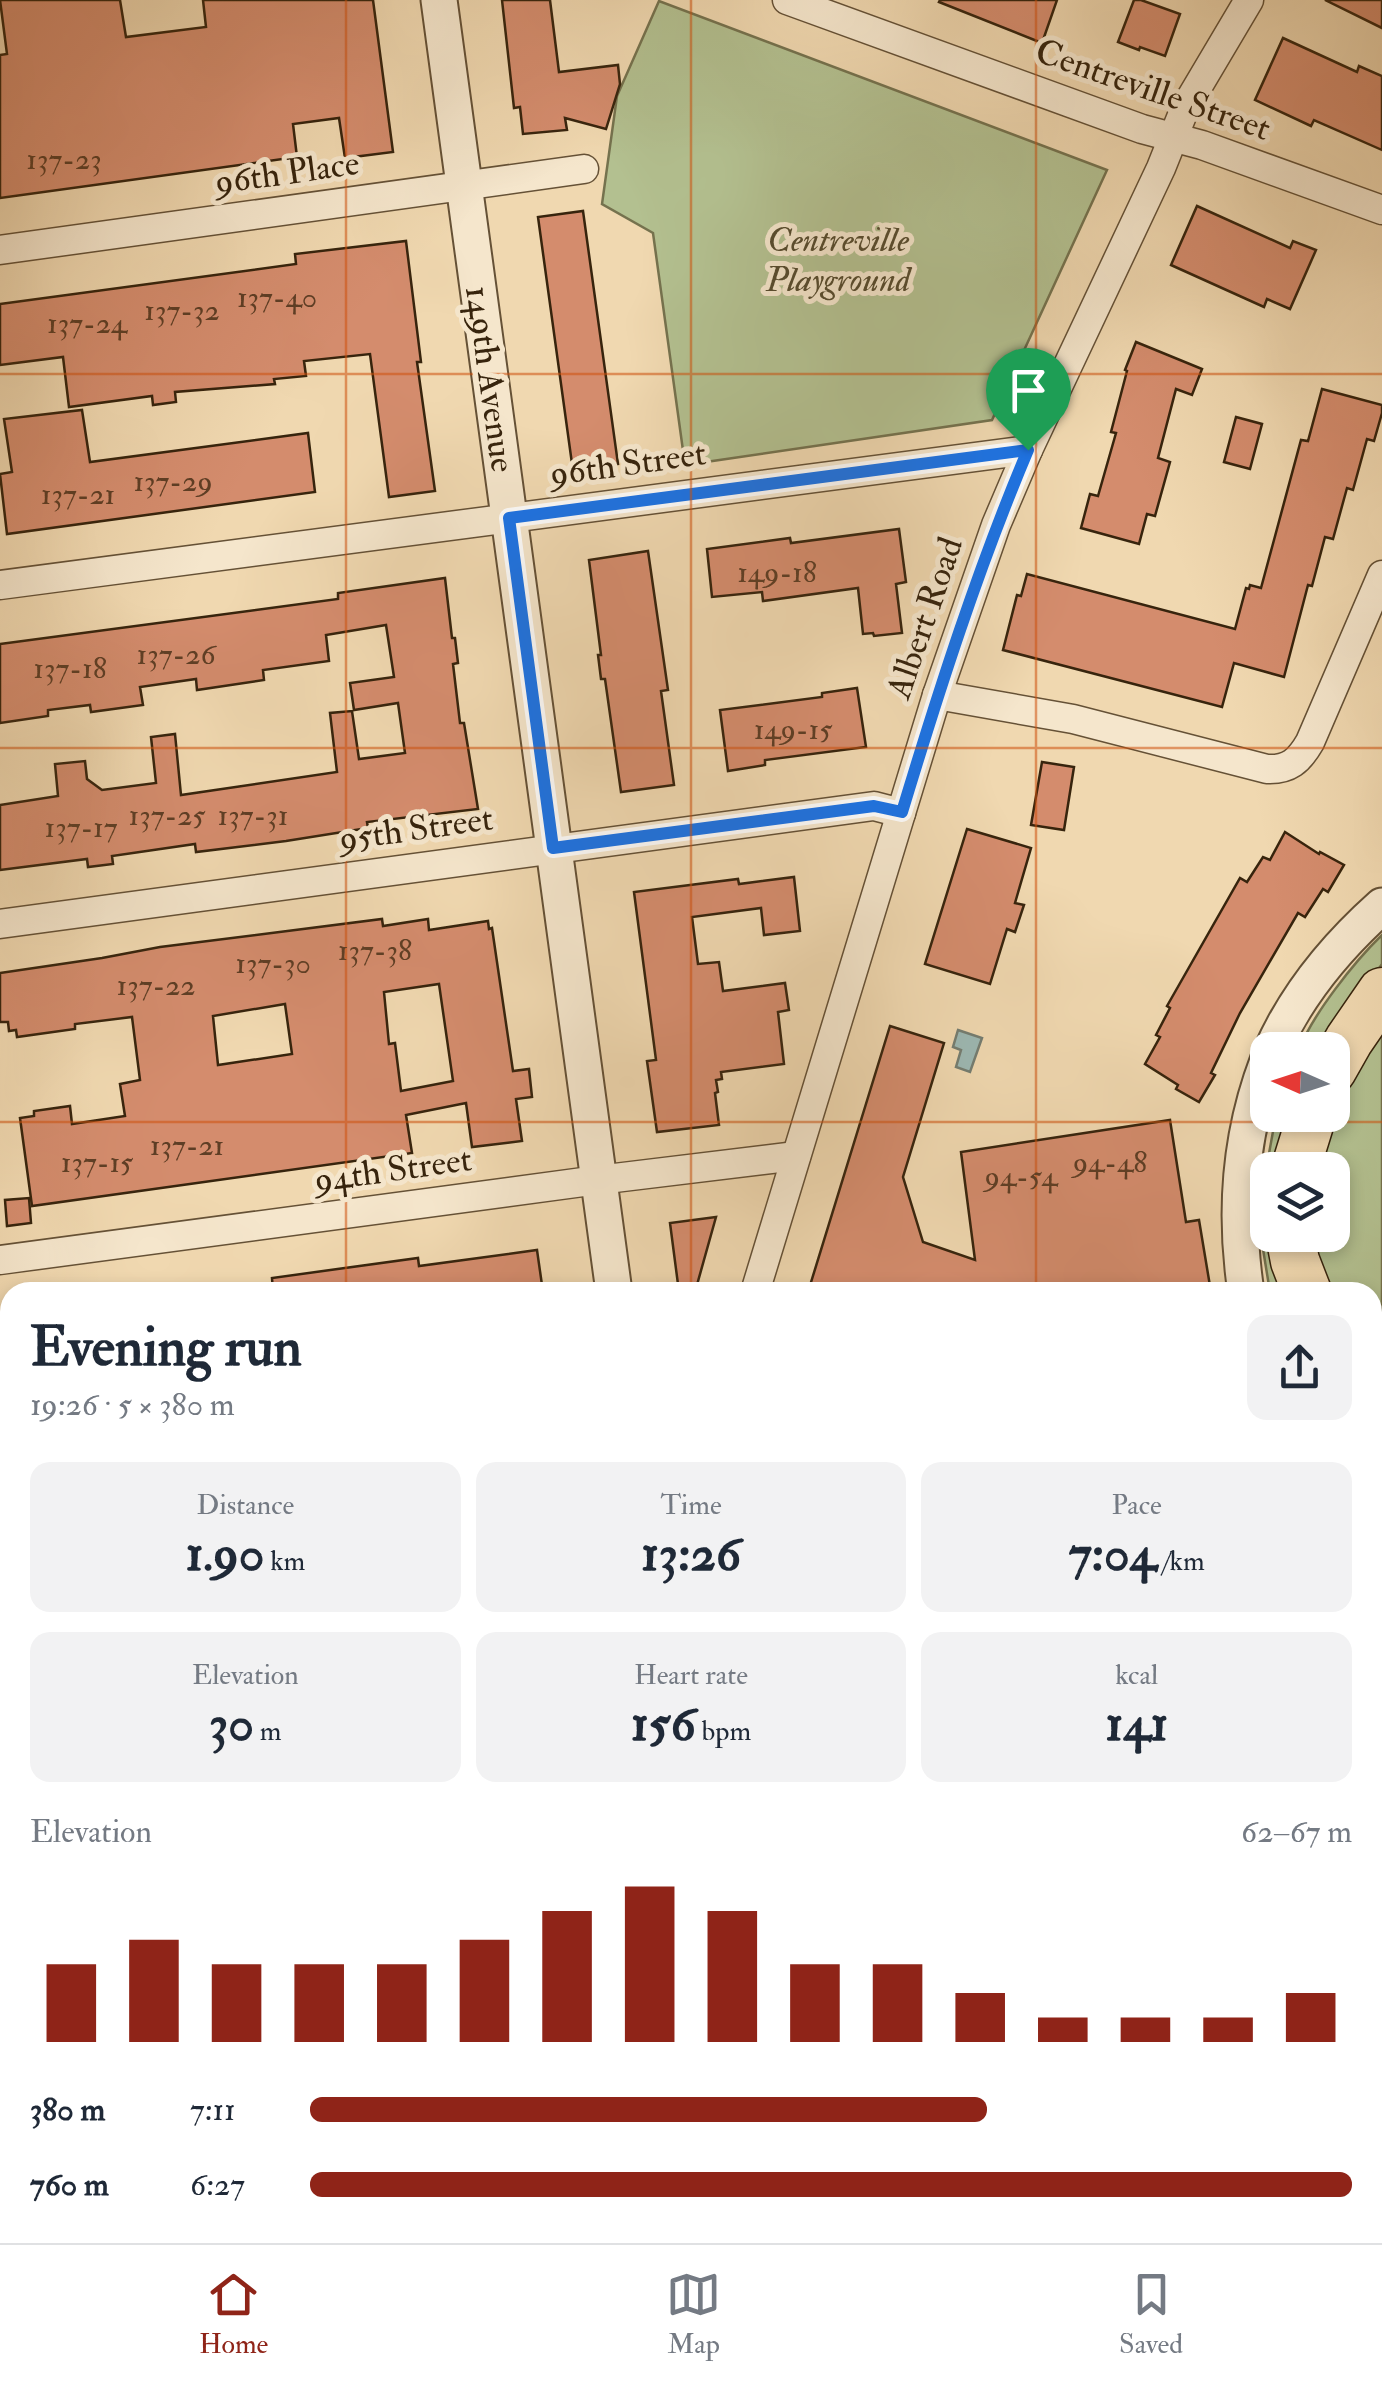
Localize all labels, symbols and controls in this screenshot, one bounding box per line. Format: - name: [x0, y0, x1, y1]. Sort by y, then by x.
- street label: Centreville Street: [1030, 29, 1276, 151]
- house number: 137-23: [26, 141, 102, 178]
- street label: 96th Place: [209, 141, 362, 205]
- park label: Centreville Playground: [765, 218, 913, 302]
- house number: 137-40: [237, 279, 317, 316]
- street label: 149th Avenue: [455, 283, 525, 475]
- house number: 137-32: [144, 292, 220, 329]
- house number: 137-24: [47, 305, 129, 342]
- pin: [986, 348, 1071, 451]
- icon: arrive: [1001, 363, 1056, 418]
- street label: 96th Street: [544, 431, 709, 497]
- house number: 137-29: [133, 463, 213, 500]
- house number: 137-21: [41, 476, 115, 513]
- street label: Albert Road: [877, 532, 973, 705]
- house number: 149-18: [737, 554, 817, 591]
- house number: 137-26: [137, 636, 217, 673]
- house number: 137-18: [33, 650, 107, 687]
- house number: 149-15: [754, 711, 833, 748]
- street label: 95th Street: [333, 796, 496, 862]
- house number: 137-25: [129, 797, 206, 834]
- house number: 137-31: [218, 797, 288, 834]
- house number: 137-17: [44, 809, 118, 846]
- house number: 137-38: [338, 932, 412, 969]
- house number: 137-30: [235, 945, 311, 982]
- house number: 137-22: [116, 967, 196, 1004]
- north arrow: [1250, 1032, 1350, 1132]
- map controls: [1250, 1032, 1350, 1252]
- house number: 137-21: [150, 1127, 224, 1164]
- street label: 94th Street: [309, 1137, 474, 1203]
- house number: 137-15: [61, 1144, 134, 1181]
- house number: 94-48: [1071, 1144, 1147, 1181]
- button: layers: [1250, 1152, 1350, 1252]
- house number: 94-54: [983, 1158, 1059, 1195]
- text: Evening run: [30, 1313, 302, 1382]
- button: share: [1247, 1315, 1352, 1420]
- text: 19:26 · 5 × 380 m: [30, 1385, 235, 1425]
- text: Distance: [196, 1488, 294, 1523]
- text: Time: [660, 1488, 722, 1523]
- text: Pace: [1112, 1488, 1162, 1523]
- text: 1.90: [185, 1523, 264, 1586]
- text: 13:26: [641, 1523, 741, 1586]
- text: 7:04: [1069, 1523, 1156, 1586]
- text: km: [264, 1544, 305, 1579]
- text: /km: [1156, 1544, 1205, 1579]
- text: Elevation: [192, 1658, 299, 1693]
- text: Heart rate: [634, 1658, 748, 1693]
- text: kcal: [1115, 1658, 1158, 1693]
- text: 30: [209, 1693, 254, 1756]
- text: 156: [631, 1693, 696, 1756]
- text: 141: [1105, 1693, 1168, 1756]
- text: m: [254, 1714, 282, 1749]
- text: bpm: [696, 1714, 751, 1749]
- text: Elevation: [30, 1812, 152, 1852]
- text: 62–67 m: [1241, 1812, 1352, 1852]
- text: 380 m: [30, 2090, 105, 2130]
- text: 7:11: [190, 2090, 235, 2130]
- text: 760 m: [30, 2165, 109, 2205]
- text: 6:27: [190, 2165, 245, 2205]
- tab: Home: [199, 2267, 268, 2362]
- tab: Map: [666, 2267, 721, 2362]
- tab: Saved: [1119, 2267, 1183, 2362]

